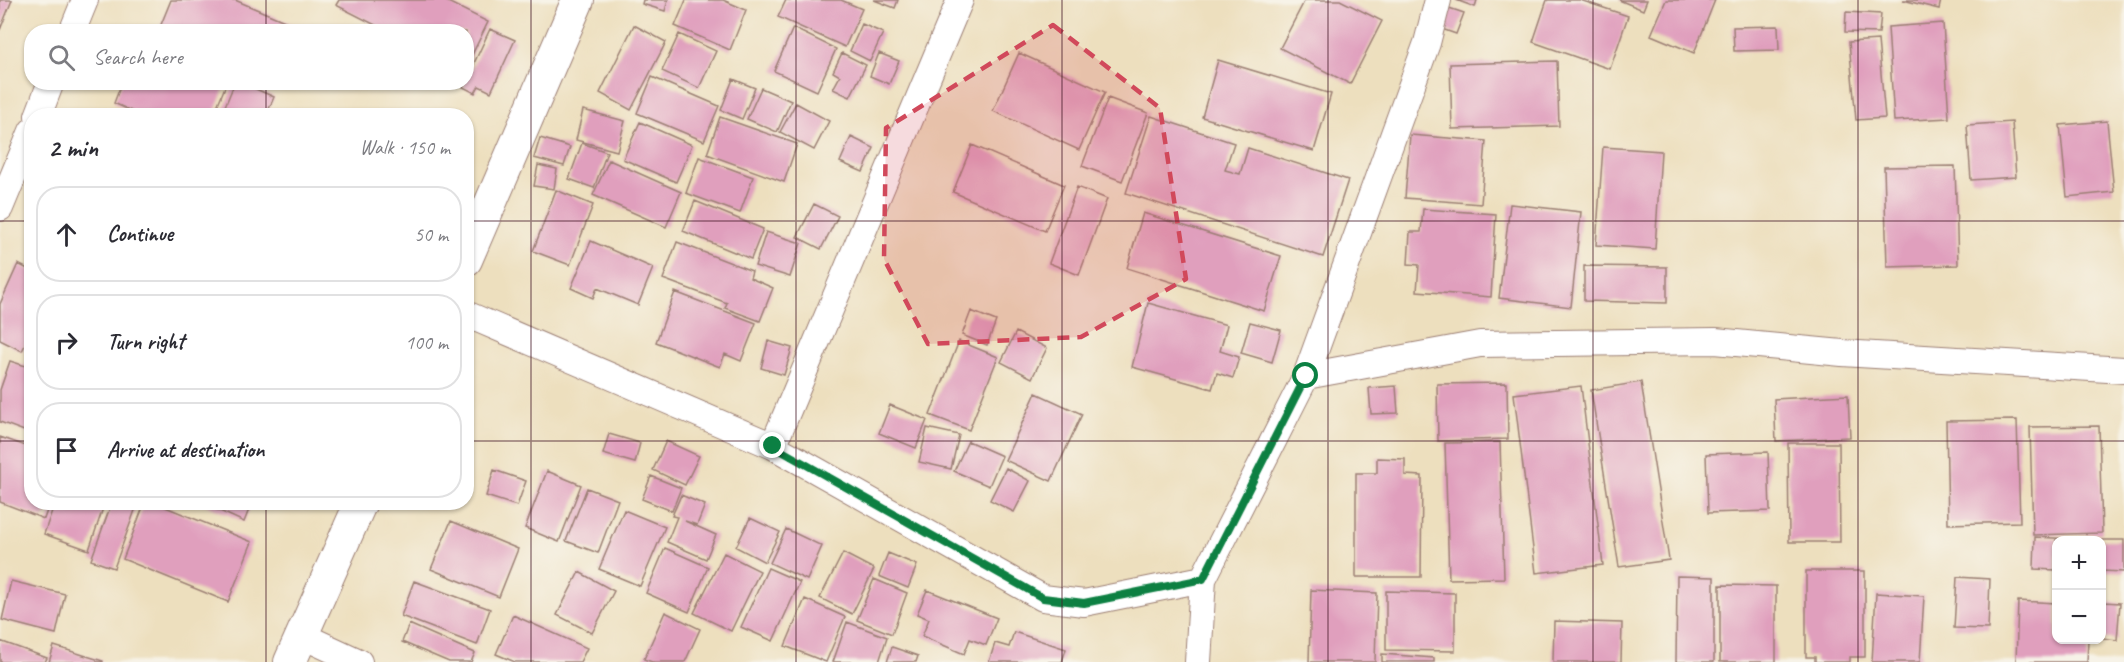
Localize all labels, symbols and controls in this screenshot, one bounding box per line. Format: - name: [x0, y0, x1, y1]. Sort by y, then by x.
- search box: [24, 24, 474, 90]
- icon: search: [45, 41, 78, 74]
- text: Search here: [93, 43, 183, 71]
- text: 2 min: [48, 131, 98, 164]
- text: Walk · 150 m: [360, 135, 450, 160]
- icon: ahead: [50, 218, 83, 251]
- text: Continue: [107, 220, 173, 248]
- text: 50 m: [414, 222, 448, 247]
- icon: right: [50, 326, 83, 359]
- text: Turn right: [107, 328, 184, 356]
- text: 100 m: [405, 330, 448, 355]
- route start: [1292, 362, 1318, 388]
- route end: [759, 432, 785, 458]
- icon: arrive: [50, 434, 83, 467]
- text: Arrive at destination: [107, 436, 264, 464]
- map controls: [2052, 536, 2106, 644]
- button: +: [2052, 536, 2106, 590]
- button: −: [2052, 590, 2106, 644]

